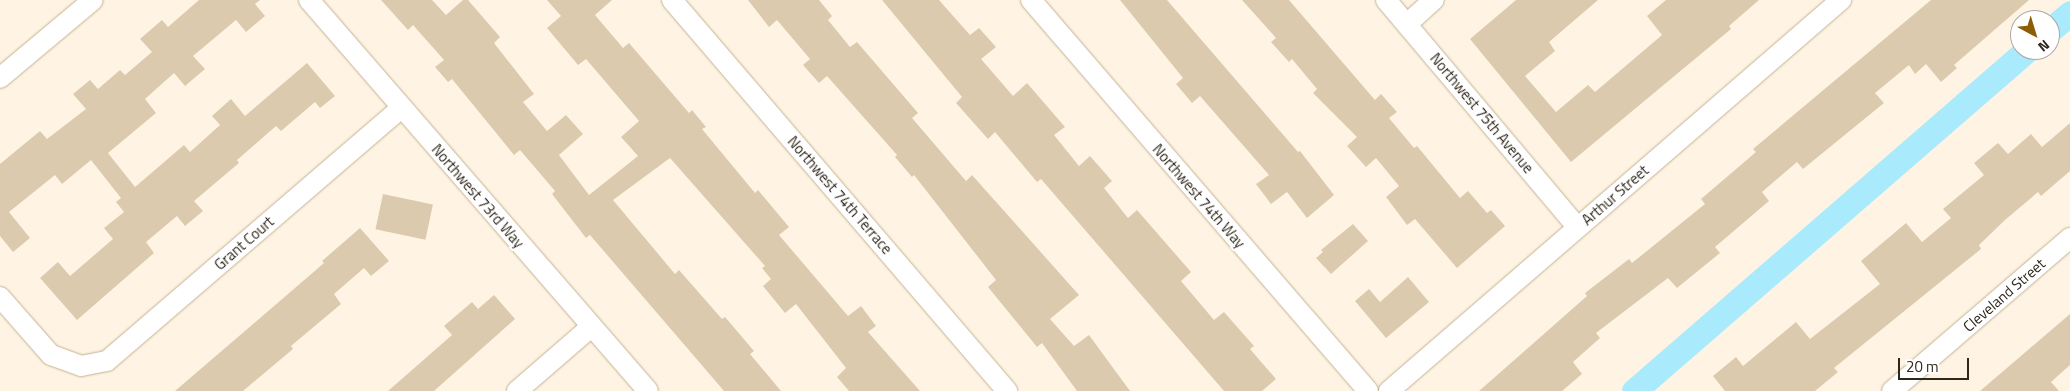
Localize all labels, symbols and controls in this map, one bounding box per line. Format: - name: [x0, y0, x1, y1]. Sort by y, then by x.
- north arrow: [2010, 10, 2060, 60]
- text: N: [2034, 35, 2055, 57]
- street label: Northwest 75th Avenue: [1427, 49, 1537, 177]
- street label: Northwest 74th Terrace: [784, 132, 896, 258]
- street label: Northwest 73rd Way: [428, 140, 528, 252]
- street label: Northwest 74th Way: [1149, 140, 1249, 252]
- street label: Arthur Street: [1578, 161, 1652, 229]
- street label: Grant Court: [211, 212, 277, 274]
- street label: Cleveland Street: [1959, 255, 2049, 335]
- scale bar: [1900, 348, 1971, 380]
- text: 20 m: [1906, 355, 1939, 378]

